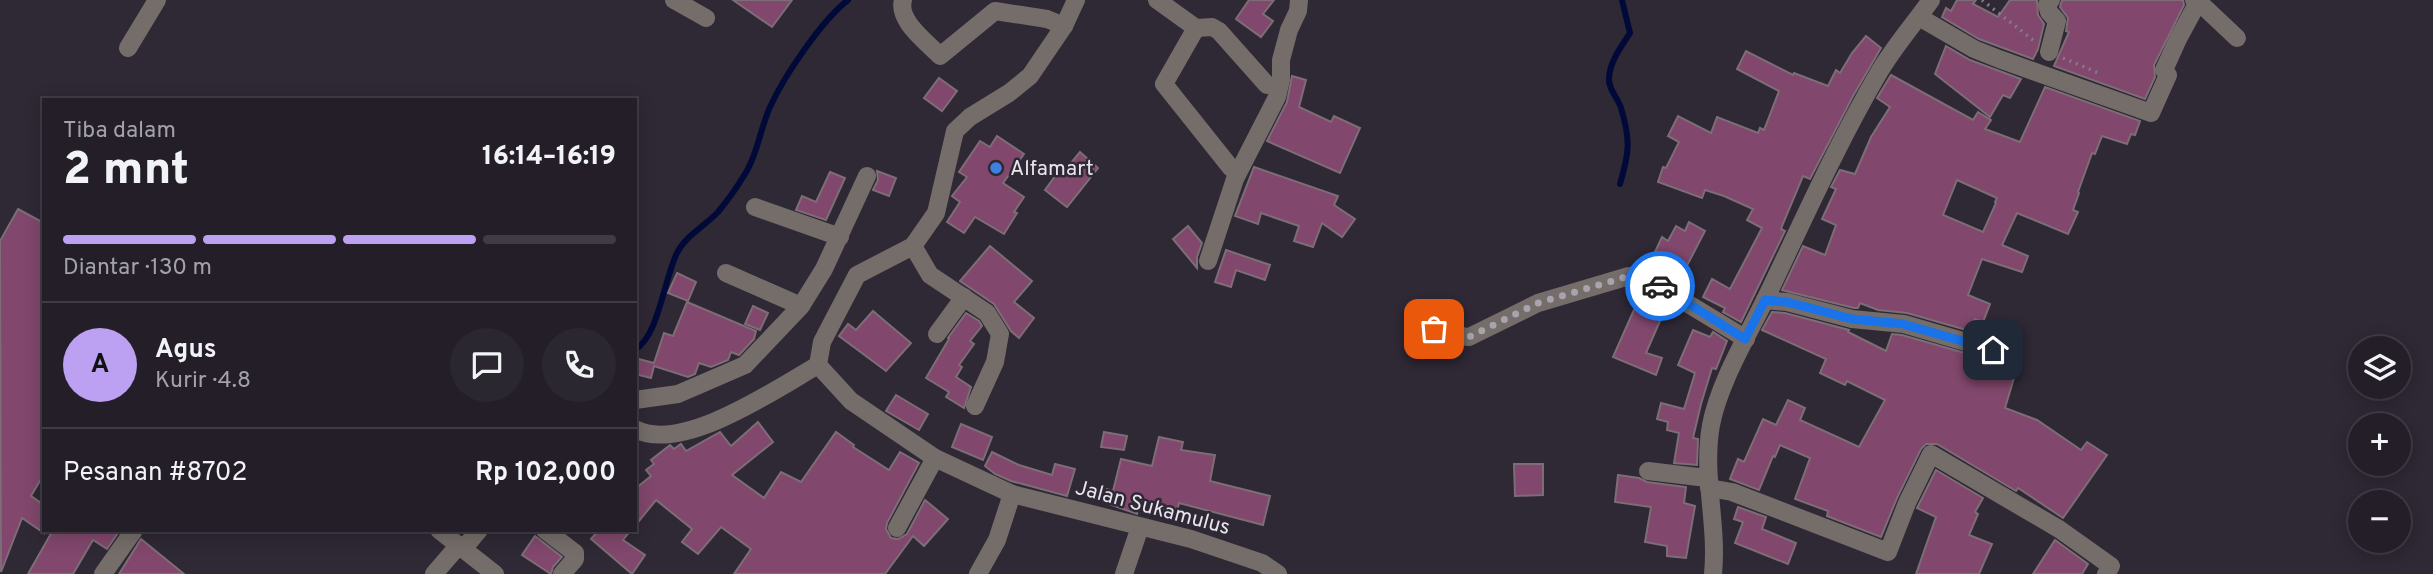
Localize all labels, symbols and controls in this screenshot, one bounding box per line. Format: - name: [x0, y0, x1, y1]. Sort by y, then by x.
- text: Tiba dalam: [63, 117, 176, 146]
- text: 16:14–16:19: [482, 141, 616, 174]
- text: 2 mnt: [63, 142, 189, 201]
- place label: Alfamart: [1010, 156, 1094, 183]
- marker: Alfamart: [988, 160, 1004, 176]
- courier: [1625, 251, 1695, 321]
- text: Diantar · 130 m: [63, 254, 212, 283]
- icon: car: [1641, 267, 1679, 305]
- pin: [1404, 299, 1464, 359]
- icon: bag: [1415, 310, 1453, 348]
- pin: [1963, 320, 2023, 380]
- button: chat: [450, 328, 524, 402]
- button: phone: [542, 328, 616, 402]
- icon: home: [1974, 331, 2012, 369]
- text: Agus: [155, 334, 217, 367]
- map controls: [2348, 336, 2411, 553]
- button: layers: [2348, 336, 2411, 399]
- text: A: [91, 349, 109, 382]
- text: Kurir · 4.8: [155, 367, 251, 396]
- button: +: [2348, 413, 2411, 476]
- text: Pesanan #8702: [63, 457, 247, 490]
- text: Rp 102,000: [475, 457, 616, 490]
- street label: Jalan Sukamulus: [1072, 475, 1233, 542]
- button: −: [2348, 490, 2411, 553]

